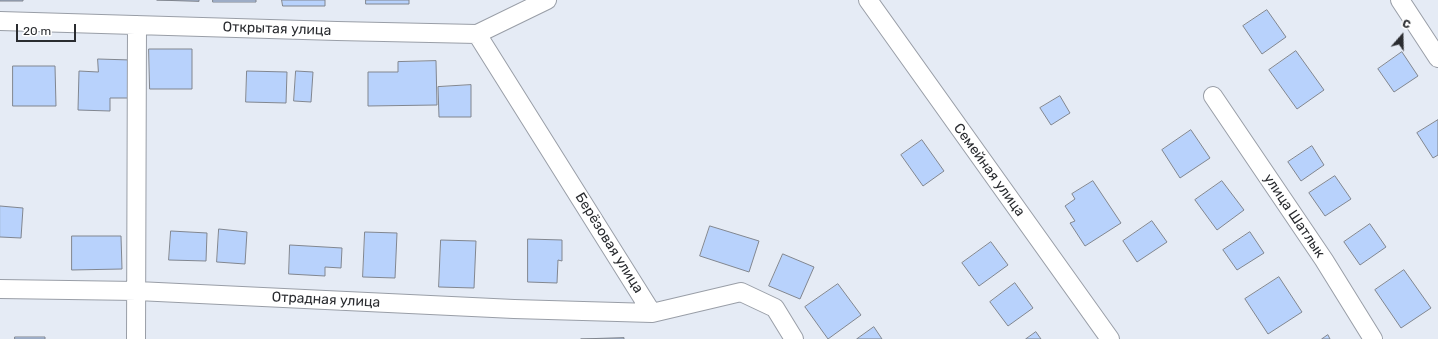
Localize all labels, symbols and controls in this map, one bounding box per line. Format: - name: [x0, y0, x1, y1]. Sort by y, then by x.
- scale bar: [18, 16, 78, 42]
- north arrow: [1382, 16, 1422, 56]
- text: С: [1400, 17, 1412, 32]
- street label: Открытая улица: [222, 19, 332, 39]
- text: 20 m: [23, 24, 51, 38]
- street label: Семейная улица: [950, 120, 1028, 220]
- street label: улица Шатлык: [1260, 171, 1328, 261]
- street label: Берёзовая улица: [571, 190, 647, 296]
- street label: Отрадная улица: [271, 289, 381, 311]

